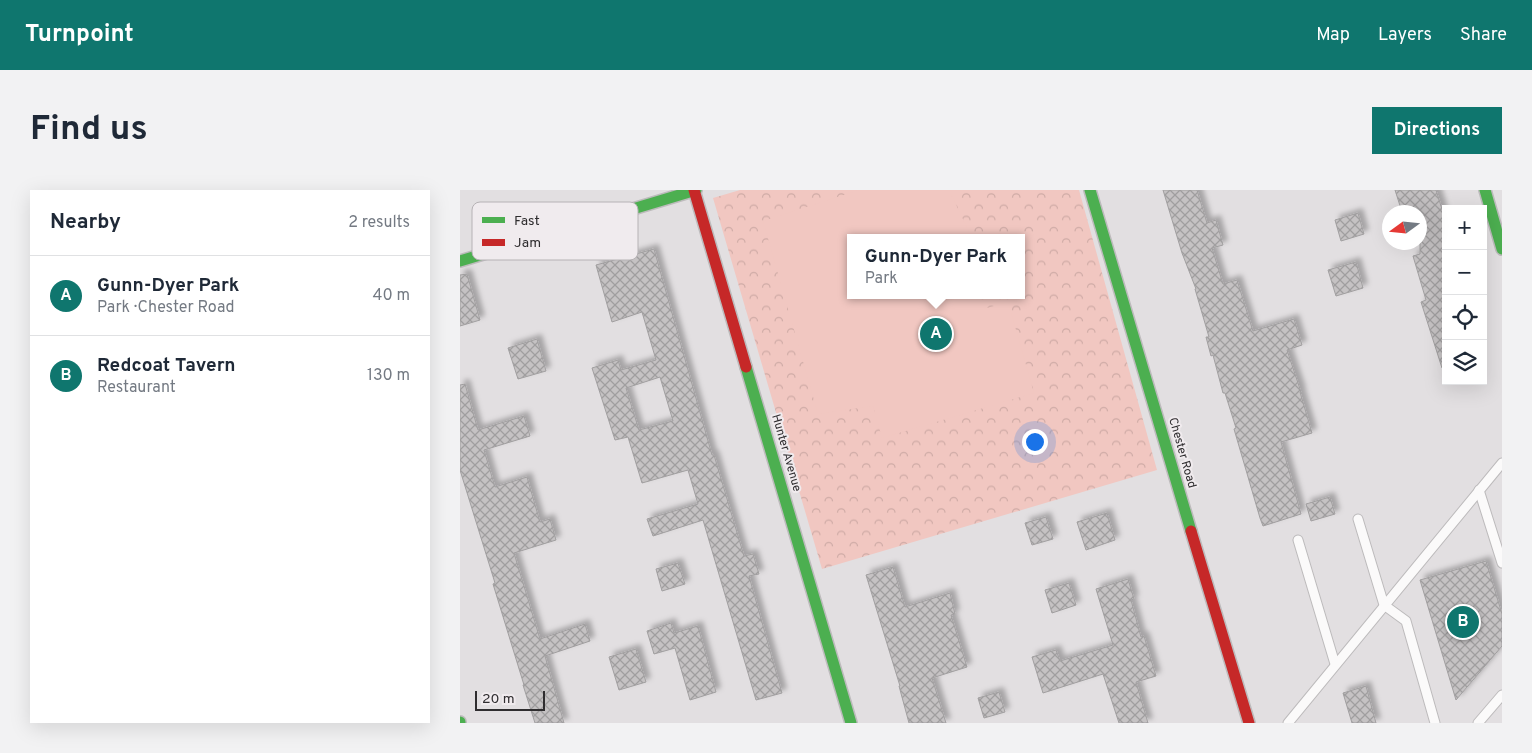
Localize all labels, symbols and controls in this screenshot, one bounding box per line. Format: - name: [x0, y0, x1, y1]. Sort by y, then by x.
- text: Turnpoint: [25, 20, 134, 50]
- text: Map: [1316, 24, 1350, 47]
- text: Layers: [1378, 24, 1432, 47]
- text: Share: [1460, 24, 1507, 47]
- button: Directions: [1372, 107, 1502, 154]
- text: Find us: [30, 108, 148, 152]
- legend: [472, 202, 638, 260]
- north arrow: [1382, 205, 1427, 250]
- map controls: [1442, 205, 1487, 385]
- button: +: [1442, 205, 1487, 250]
- text: Nearby: [50, 209, 121, 236]
- text: 2 results: [348, 213, 410, 233]
- text: Fast: [514, 213, 540, 230]
- popup: [847, 234, 1025, 299]
- text: Jam: [514, 235, 541, 252]
- text: Gunn-Dyer Park: [865, 245, 1007, 269]
- button: −: [1442, 250, 1487, 295]
- text: Park: [865, 269, 898, 289]
- text: Gunn-Dyer Park: [97, 274, 239, 298]
- text: A: [60, 286, 72, 306]
- text: 40 m: [372, 286, 410, 306]
- button: locate: [1442, 295, 1487, 340]
- text: Park · Chester Road: [97, 298, 235, 318]
- pin: A: [920, 315, 952, 353]
- button: layers: [1442, 340, 1487, 385]
- text: Redcoat Tavern: [97, 354, 236, 378]
- text: B: [60, 366, 72, 386]
- text: 130 m: [367, 366, 410, 386]
- text: Restaurant: [97, 378, 176, 398]
- street label: Hunter Avenue: [767, 412, 805, 494]
- street label: Chester Road: [1164, 416, 1200, 490]
- your location: [1022, 429, 1048, 455]
- pin: B: [1447, 603, 1479, 641]
- scale bar: [475, 688, 545, 711]
- text: 20 m: [482, 691, 515, 708]

